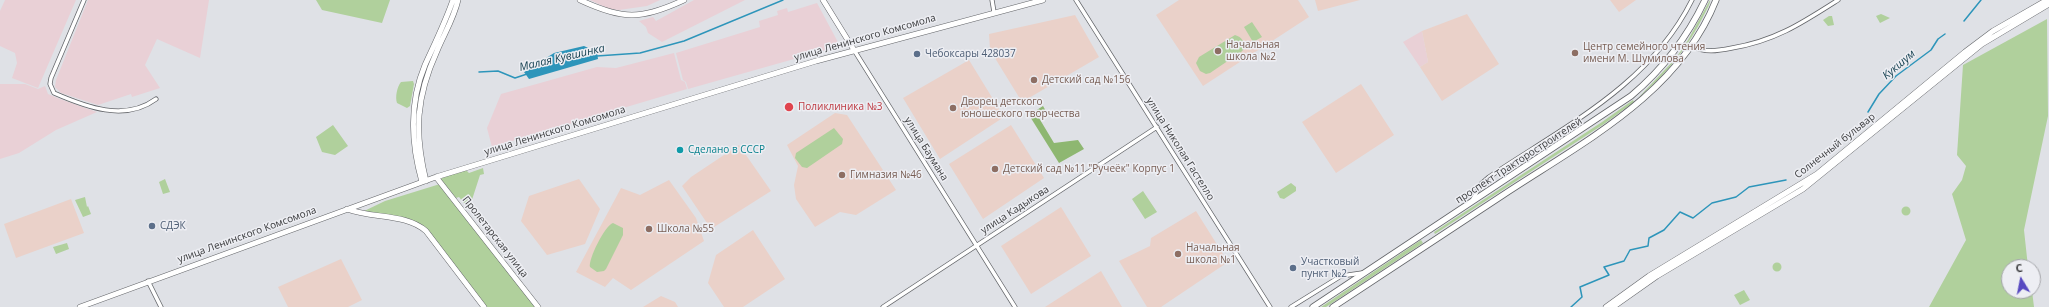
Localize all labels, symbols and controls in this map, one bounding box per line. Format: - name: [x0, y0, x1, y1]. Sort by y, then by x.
- street label: улица Ленинского Комсомола: [793, 12, 937, 64]
- place label: Начальная школа №2: [1226, 39, 1280, 62]
- place label: Центр семейного чтения имени М. Шумилова: [1583, 41, 1705, 64]
- water label: Малая Кувшинка: [518, 42, 606, 74]
- marker: Начальная школа №2: [1213, 46, 1223, 56]
- water label: Кукшум: [1880, 47, 1918, 83]
- place label: Чебоксары 428037: [925, 48, 1016, 60]
- marker: Центр семейного чтения имени М. Шумилова: [1570, 48, 1580, 58]
- marker: Чебоксары 428037: [912, 49, 922, 59]
- place label: Детский сад №156: [1042, 74, 1130, 86]
- marker: Детский сад №156: [1029, 75, 1039, 85]
- street label: улица Николая Гастелло: [1143, 95, 1217, 203]
- place label: Дворец детского юношеского творчества: [961, 96, 1080, 120]
- marker: Поликлиника №3: [783, 101, 795, 113]
- place label: Поликлиника №3: [798, 101, 883, 113]
- marker: Дворец детского юношеского творчества: [948, 103, 958, 113]
- street label: улица Ленинского Комсомола: [483, 104, 627, 158]
- street label: Солнечный бульвар: [1792, 111, 1878, 181]
- street label: улица Баумана: [902, 115, 950, 183]
- street label: проспект Тракторостроителей: [1453, 115, 1585, 207]
- place label: Сделано в СССР: [688, 144, 765, 156]
- marker: Сделано в СССР: [675, 145, 685, 155]
- place label: Детский сад №11 "Ручеёк" Корпус 1: [1003, 163, 1175, 175]
- marker: Детский сад №11 "Ручеёк" Корпус 1: [990, 164, 1000, 174]
- place label: Гимназия №46: [850, 169, 922, 181]
- marker: Гимназия №46: [837, 170, 847, 180]
- street label: улица Кадыкова: [979, 183, 1051, 237]
- street label: Пролетарская улица: [460, 194, 530, 280]
- street label: улица Ленинского Комсомола: [176, 204, 318, 266]
- place label: СДЭК: [160, 220, 186, 232]
- marker: СДЭК: [147, 221, 157, 231]
- place label: Школа №55: [657, 223, 714, 235]
- marker: Школа №55: [644, 224, 654, 234]
- place label: Начальная школа №1: [1186, 242, 1240, 266]
- marker: Начальная школа №1: [1173, 249, 1183, 259]
- place label: Участковый пункт №2: [1301, 256, 1359, 280]
- north arrow: [2001, 259, 2041, 299]
- text: С: [2014, 260, 2024, 276]
- marker: Участковый пункт №2: [1288, 263, 1298, 273]

